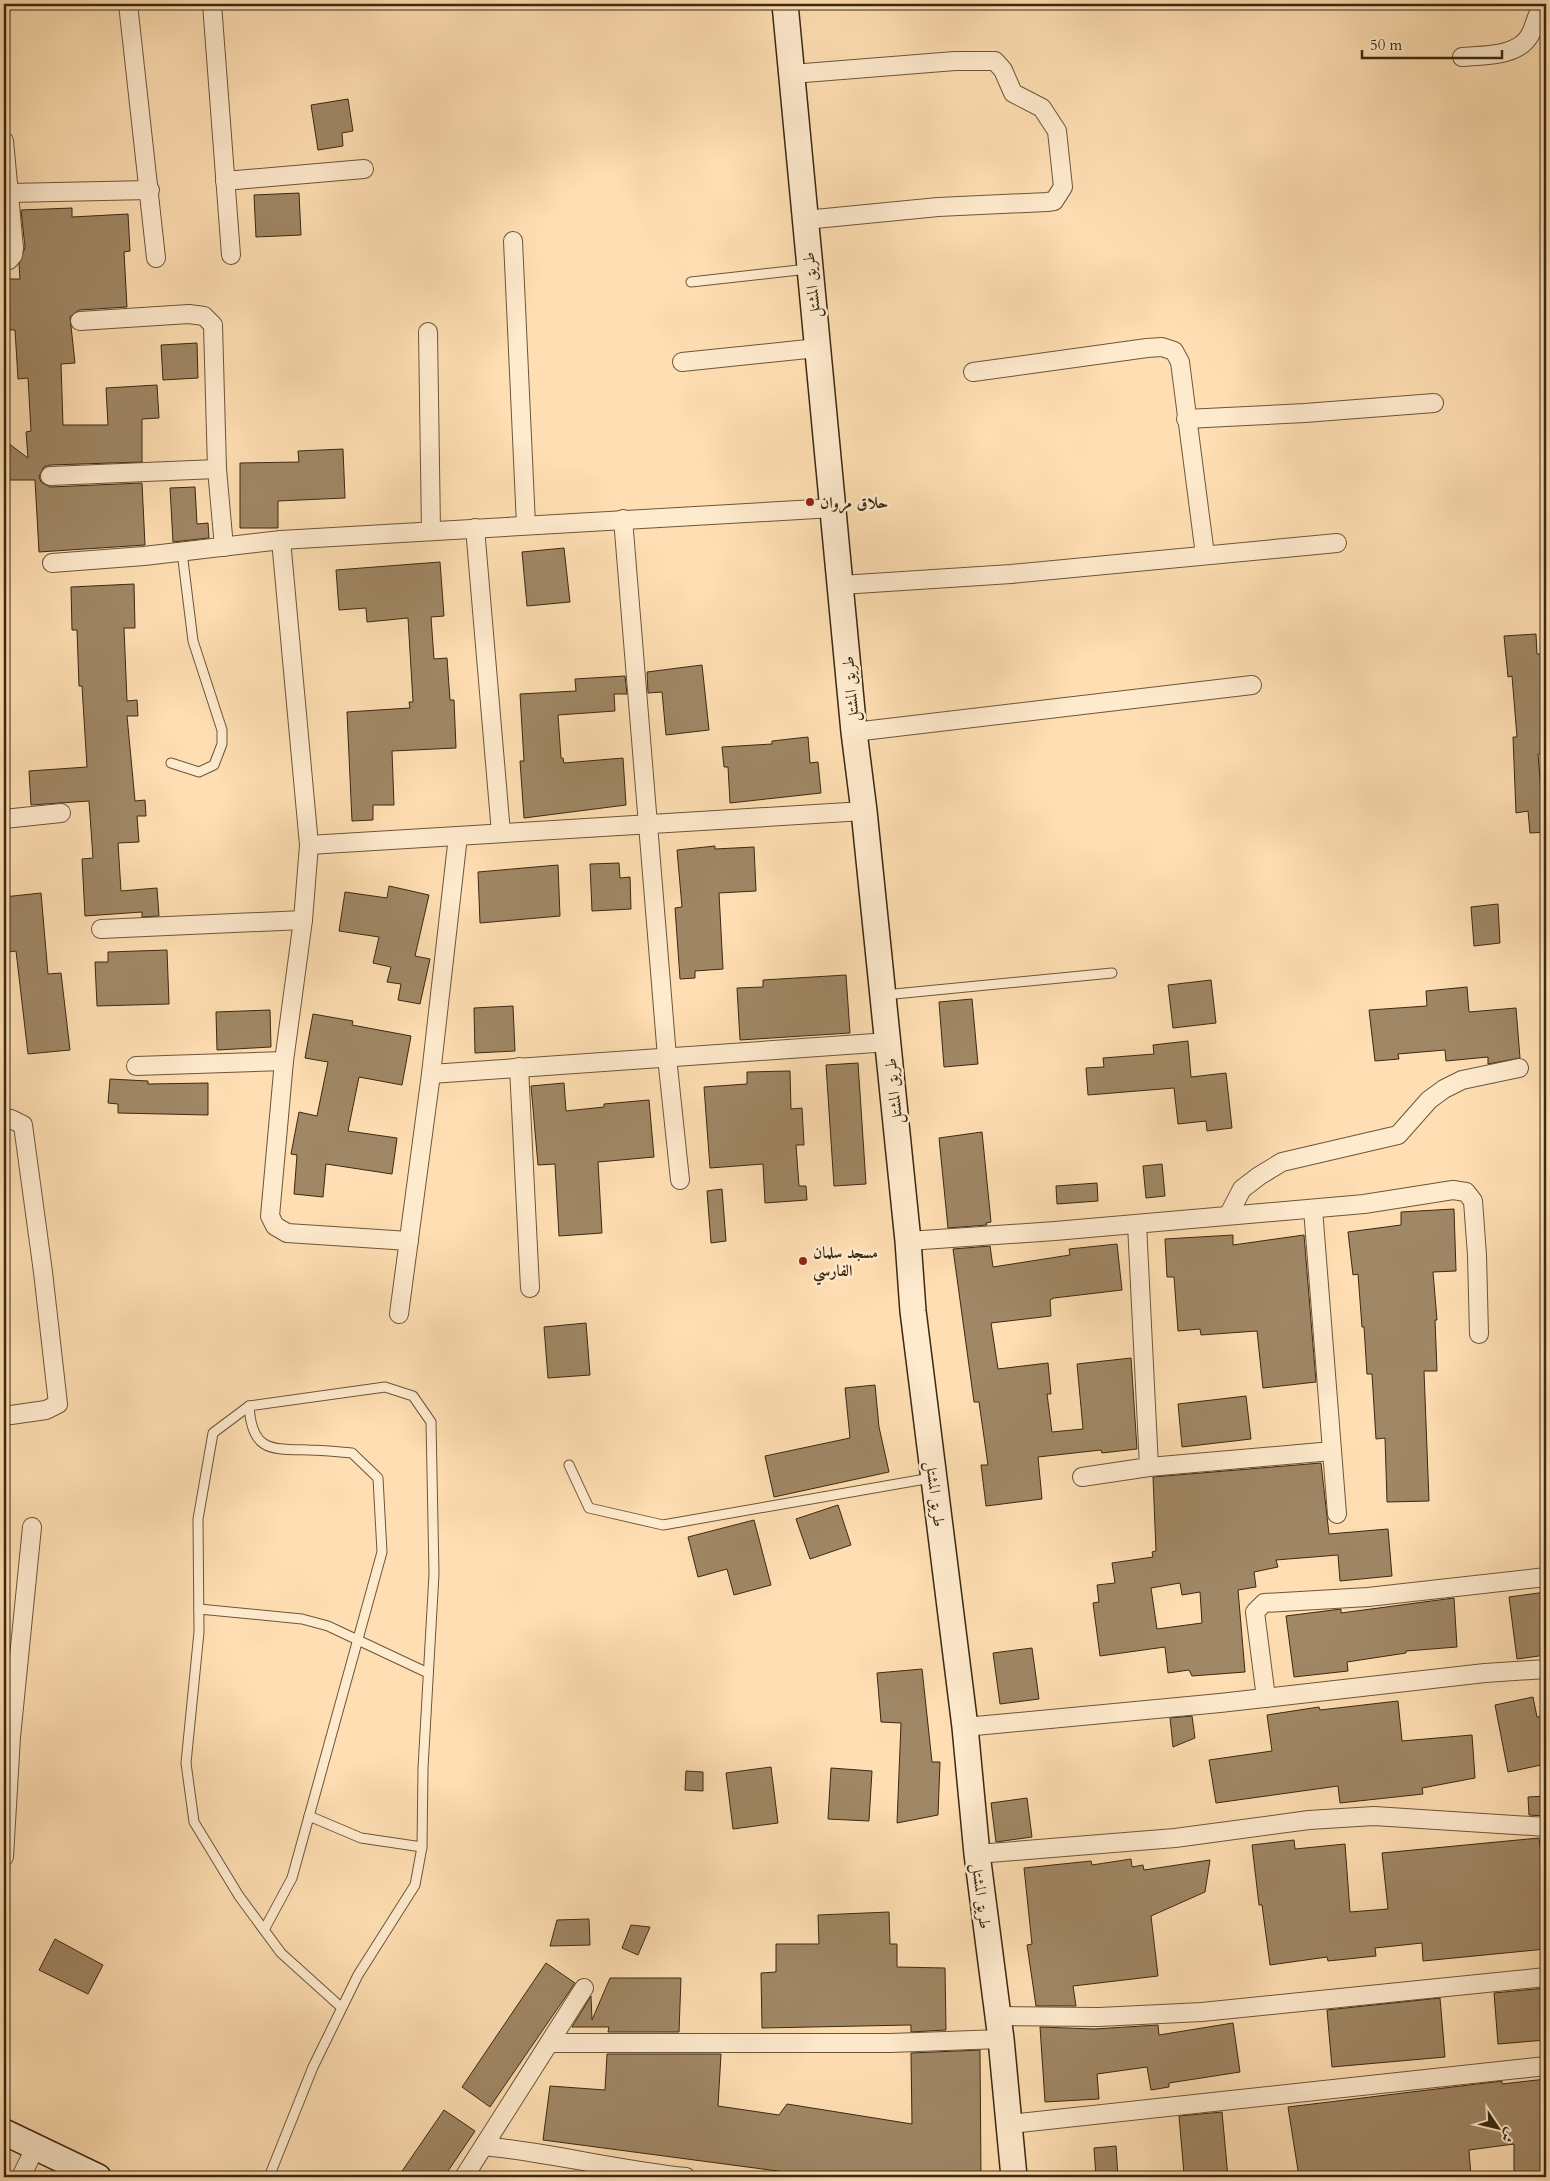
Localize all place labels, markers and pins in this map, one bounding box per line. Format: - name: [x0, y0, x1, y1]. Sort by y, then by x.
- place label: حلاق مروان: [820, 492, 888, 514]
- marker: حلاق مروان: [804, 496, 816, 508]
- place label: مسجد سلمان الفارسي: [813, 1242, 878, 1286]
- marker: مسجد سلمان الفارسي: [797, 1255, 809, 1267]

